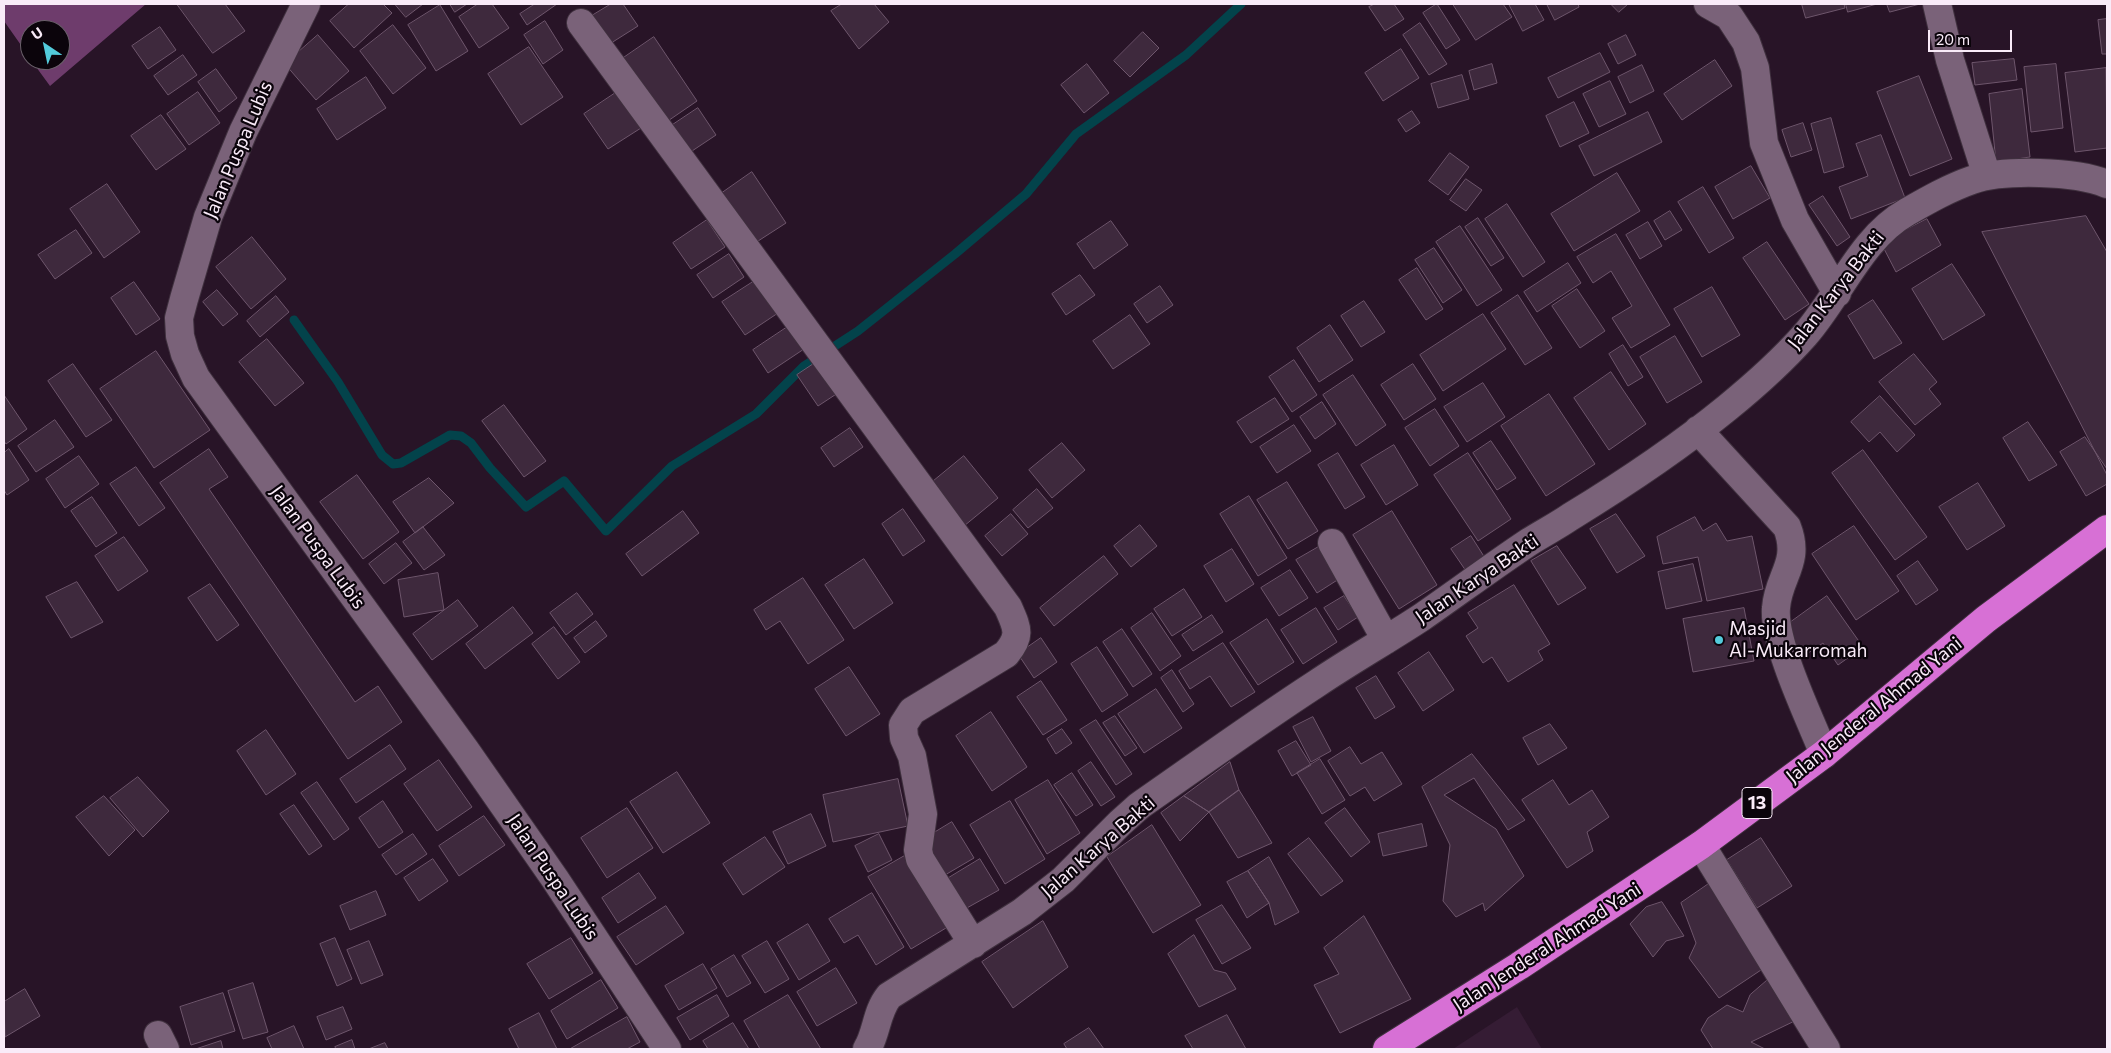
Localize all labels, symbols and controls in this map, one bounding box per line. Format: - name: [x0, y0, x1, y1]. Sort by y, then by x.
- north arrow: [20, 20, 70, 70]
- scale bar: [1931, 20, 2015, 52]
- text: U: [28, 23, 46, 43]
- text: 20 m: [1936, 30, 1970, 48]
- street label: Jalan Puspa Lubis: [199, 78, 277, 222]
- street label: Jalan Karya Bakti: [1783, 226, 1889, 354]
- street label: Jalan Puspa Lubis: [266, 481, 370, 613]
- street label: Jalan Karya Bakti: [1411, 529, 1543, 629]
- place label: Masjid Al-Mukarromah: [1729, 618, 1868, 662]
- street label: Jalan Jenderal Ahmad Yani: [1782, 632, 1966, 788]
- marker: Masjid Al-Mukarromah: [1713, 634, 1725, 646]
- road number: 13: [1742, 788, 1772, 818]
- street label: Jalan Karya Bakti: [1036, 791, 1160, 903]
- street label: Jalan Puspa Lubis: [502, 810, 604, 944]
- street label: Jalan Jenderal Ahmad Yani: [1449, 878, 1645, 1016]

